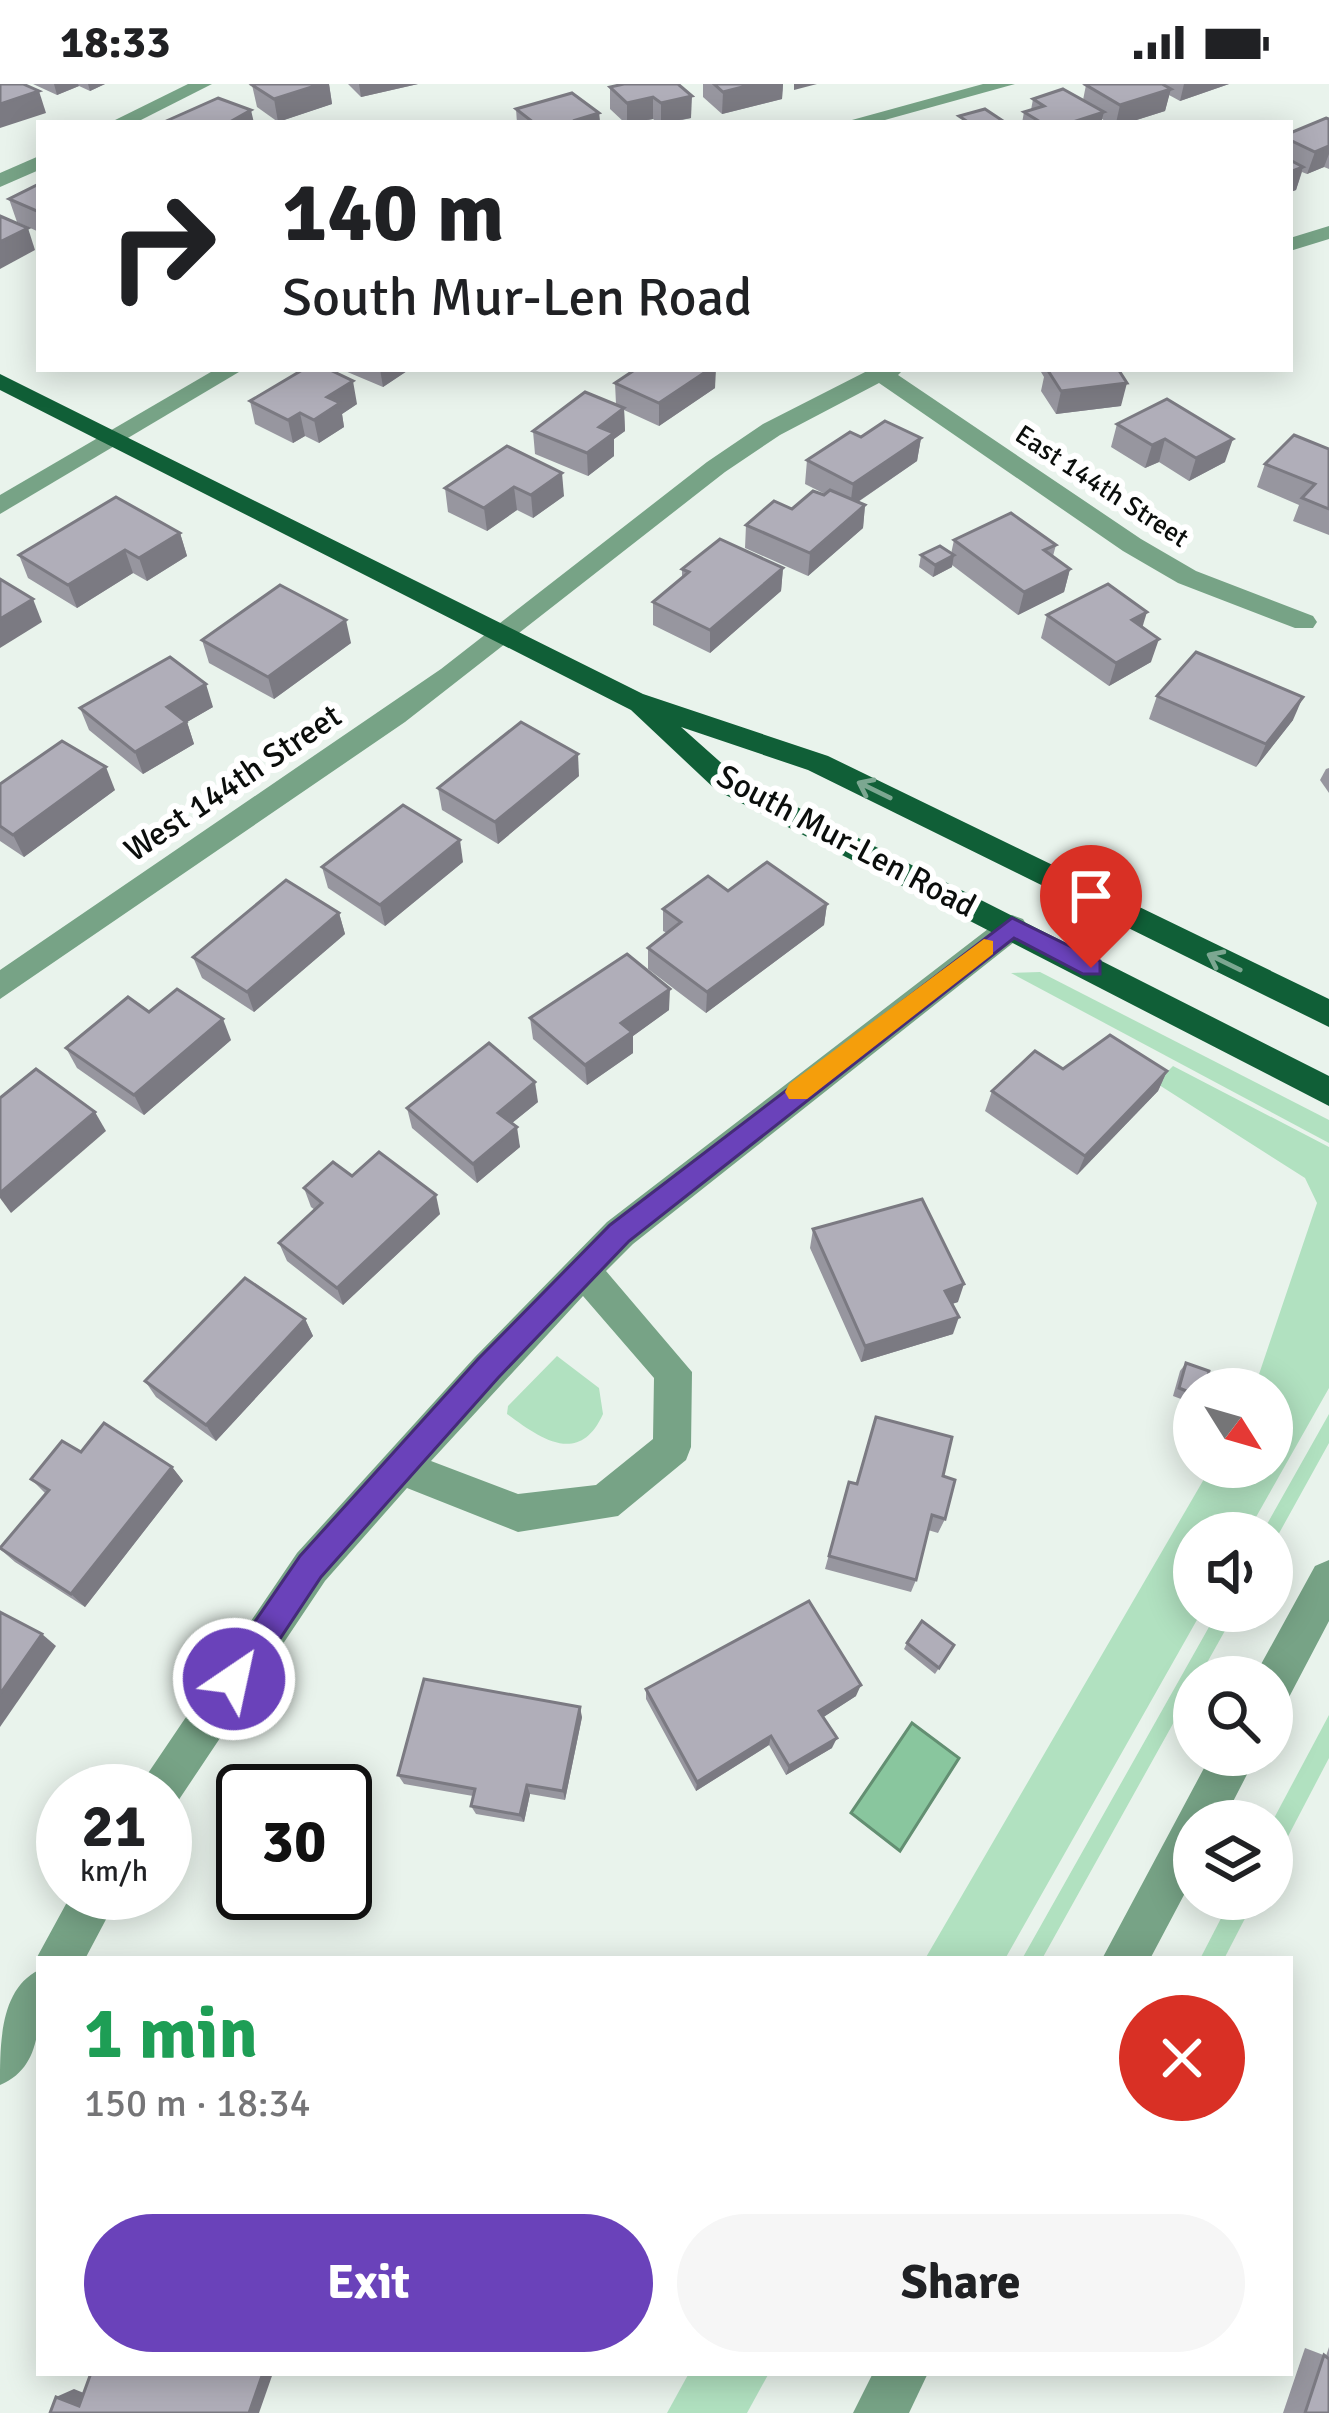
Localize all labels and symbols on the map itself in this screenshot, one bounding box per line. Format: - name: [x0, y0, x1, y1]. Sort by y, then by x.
- street label: East 144th Street: [1009, 418, 1195, 555]
- street label: West 144th Street: [117, 696, 349, 871]
- street label: South Mur-Len Road: [710, 756, 983, 927]
- one-way arrow: [857, 778, 893, 800]
- pin: [1040, 845, 1142, 968]
- one-way arrow: [1207, 950, 1243, 972]
- north arrow: [1173, 1368, 1293, 1488]
- position arrow: [171, 1616, 297, 1742]
- speed limit sign: 30: [216, 1764, 372, 1920]

